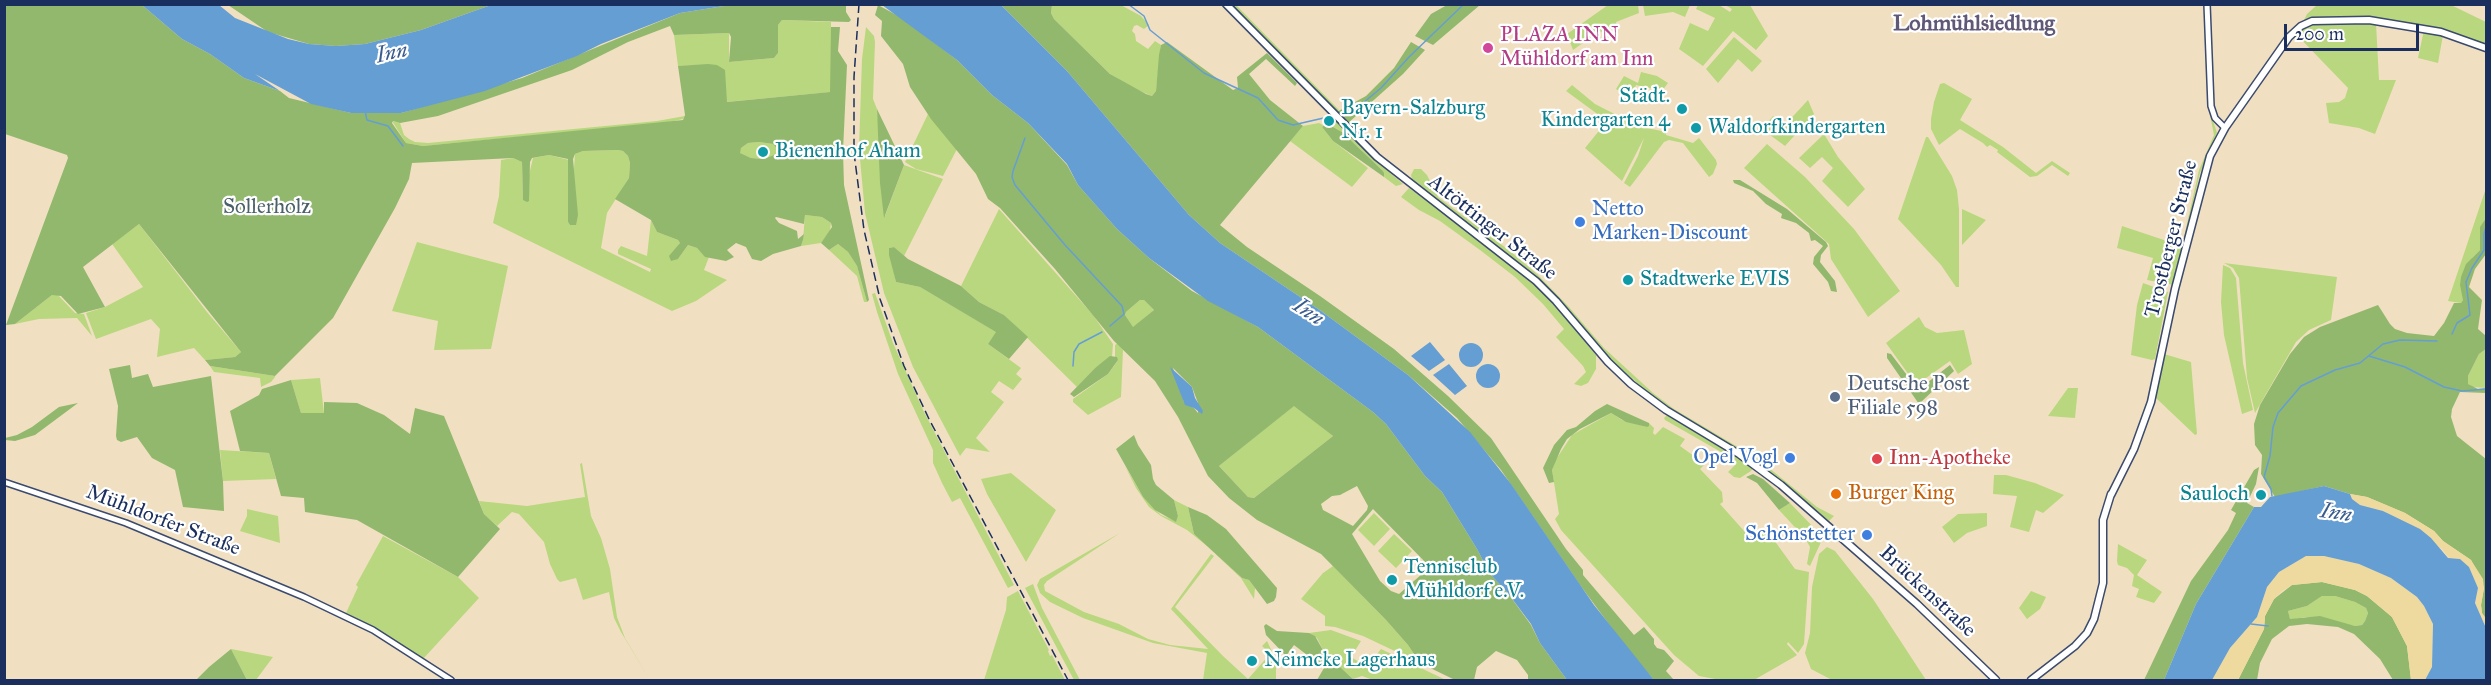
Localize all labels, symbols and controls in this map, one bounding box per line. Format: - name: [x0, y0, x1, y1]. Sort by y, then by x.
- district label: Lohmühlsiedlung: [1893, 12, 2055, 38]
- scale bar: [2287, 12, 2422, 50]
- place label: PLAZA INN Mühldorf am Inn: [1500, 23, 1653, 73]
- text: 200 m: [2295, 23, 2344, 45]
- water label: Inn: [374, 38, 410, 70]
- marker: PLAZA INN Mühldorf am Inn: [1481, 41, 1495, 55]
- place label: Städt. Kindergarten 4: [1541, 84, 1670, 134]
- place label: Bayern-Salzburg Nr. 1: [1341, 96, 1485, 146]
- marker: Städt. Kindergarten 4: [1675, 102, 1689, 116]
- marker: Bayern-Salzburg Nr. 1: [1322, 114, 1336, 128]
- place label: Waldorfkindergarten: [1708, 115, 1886, 141]
- marker: Waldorfkindergarten: [1689, 121, 1703, 135]
- place label: Bienenhof Aham: [775, 139, 921, 165]
- marker: Bienenhof Aham: [756, 145, 770, 159]
- street label: Trostberger Straße: [2140, 158, 2204, 320]
- street label: Altöttinger Straße: [1422, 170, 1562, 286]
- park label: Sollerholz: [223, 195, 311, 221]
- place label: Netto Marken-Discount: [1592, 197, 1748, 247]
- marker: Netto Marken-Discount: [1573, 215, 1587, 229]
- place label: Stadtwerke EVIS: [1640, 267, 1790, 293]
- marker: Stadtwerke EVIS: [1621, 273, 1635, 287]
- water label: Inn: [1288, 293, 1328, 333]
- place label: Deutsche Post Filiale 598: [1847, 372, 1970, 422]
- marker: Deutsche Post Filiale 598: [1828, 390, 1842, 404]
- place label: Opel Vogl: [1693, 445, 1778, 471]
- place label: Inn-Apotheke: [1889, 446, 2011, 472]
- marker: Opel Vogl: [1783, 451, 1797, 465]
- marker: Inn-Apotheke: [1870, 452, 1884, 466]
- street label: Mühldorfer Straße: [82, 480, 244, 562]
- place label: Burger King: [1848, 481, 1954, 507]
- place label: Sauloch: [2180, 482, 2249, 508]
- marker: Burger King: [1829, 487, 1843, 501]
- marker: Sauloch: [2254, 488, 2268, 502]
- water label: Inn: [2319, 499, 2353, 529]
- place label: Schönstetter: [1745, 522, 1855, 548]
- marker: Schönstetter: [1860, 528, 1874, 542]
- street label: Brückenstraße: [1873, 541, 1981, 643]
- place label: Tennisclub Mühldorf e.V.: [1404, 555, 1524, 605]
- marker: Tennisclub Mühldorf e.V.: [1385, 573, 1399, 587]
- place label: Neimcke Lagerhaus: [1264, 648, 1435, 674]
- marker: Neimcke Lagerhaus: [1245, 654, 1259, 668]

